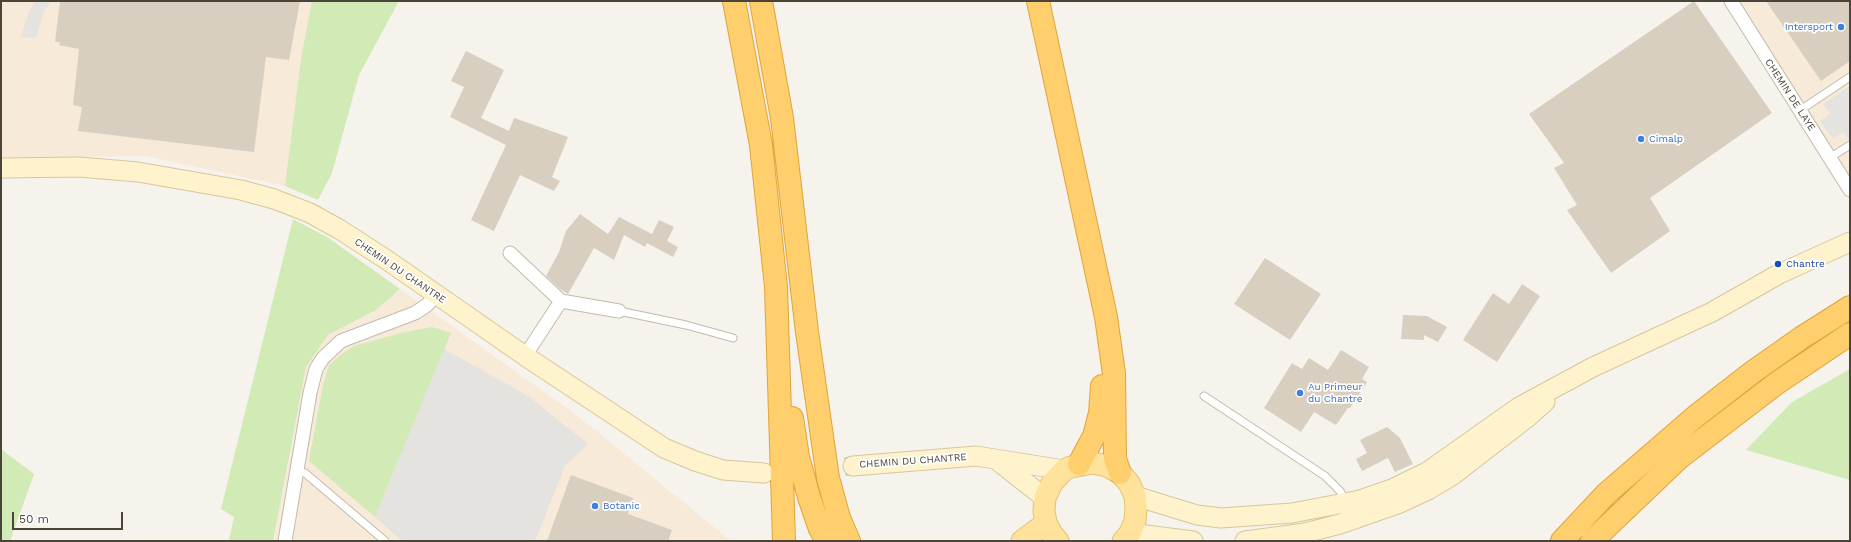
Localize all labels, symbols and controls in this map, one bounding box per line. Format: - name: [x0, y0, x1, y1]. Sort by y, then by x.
- place label: Intersport: [1785, 21, 1833, 33]
- marker: Intersport: [1836, 22, 1846, 32]
- street label: CHEMIN DE LAYE: [1762, 57, 1818, 133]
- place label: Cimalp: [1649, 133, 1683, 145]
- marker: Cimalp: [1636, 134, 1646, 144]
- street label: CHEMIN DU CHANTRE: [352, 236, 448, 306]
- place label: Chantre: [1786, 258, 1825, 270]
- marker: Chantre: [1773, 259, 1783, 269]
- place label: Au Primeur du Chantre: [1308, 381, 1363, 404]
- marker: Au Primeur du Chantre: [1295, 388, 1305, 398]
- street label: CHEMIN DU CHANTRE: [859, 451, 967, 471]
- place label: Botanic: [603, 500, 640, 512]
- marker: Botanic: [590, 501, 600, 511]
- scale bar: [14, 504, 125, 530]
- text: 50 m: [19, 512, 49, 526]

